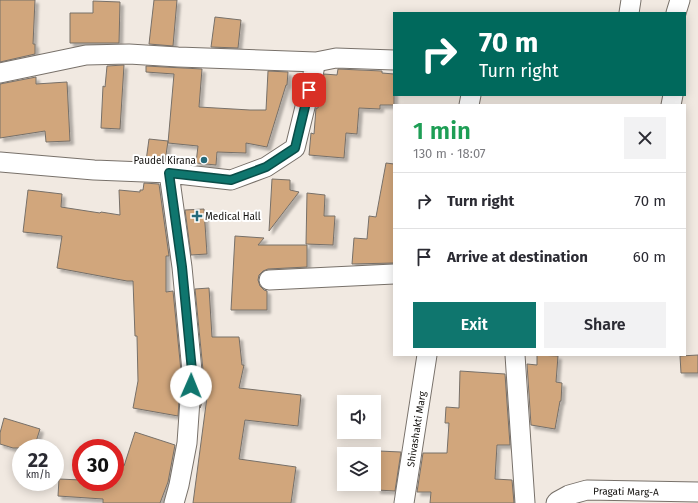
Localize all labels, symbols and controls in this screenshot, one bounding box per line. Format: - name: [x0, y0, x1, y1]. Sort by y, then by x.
- text: 70 m: [479, 26, 538, 59]
- icon: right: [413, 28, 465, 80]
- text: Turn right: [479, 60, 559, 82]
- pin: [292, 73, 326, 107]
- icon: arrive: [298, 79, 320, 101]
- text: 1 min: [413, 117, 471, 145]
- button: close: [624, 117, 666, 159]
- text: 130 m · 18:07: [413, 146, 486, 161]
- place label: Paudel Kirana: [134, 155, 196, 167]
- marker: Paudel Kirana: [199, 155, 209, 165]
- icon: right: [413, 190, 435, 212]
- text: Turn right: [447, 192, 514, 210]
- text: 70 m: [634, 192, 666, 210]
- marker: Medical Hall: [192, 211, 202, 221]
- place label: Medical Hall: [205, 211, 261, 223]
- icon: arrive: [413, 246, 435, 268]
- text: Arrive at destination: [447, 248, 588, 266]
- text: 60 m: [633, 248, 666, 266]
- button: Exit: [413, 302, 536, 348]
- button: Share: [544, 302, 666, 348]
- position arrow: [170, 365, 212, 407]
- street label: Shivashakti Marg: [405, 390, 429, 468]
- map controls: [337, 395, 381, 491]
- button: sound: [337, 395, 381, 439]
- speed limit sign: 30: [72, 439, 124, 491]
- button: layers: [337, 447, 381, 491]
- text: 22: [28, 448, 48, 472]
- text: km/h: [26, 469, 50, 481]
- street label: Pragati Marg-A: [593, 485, 659, 499]

